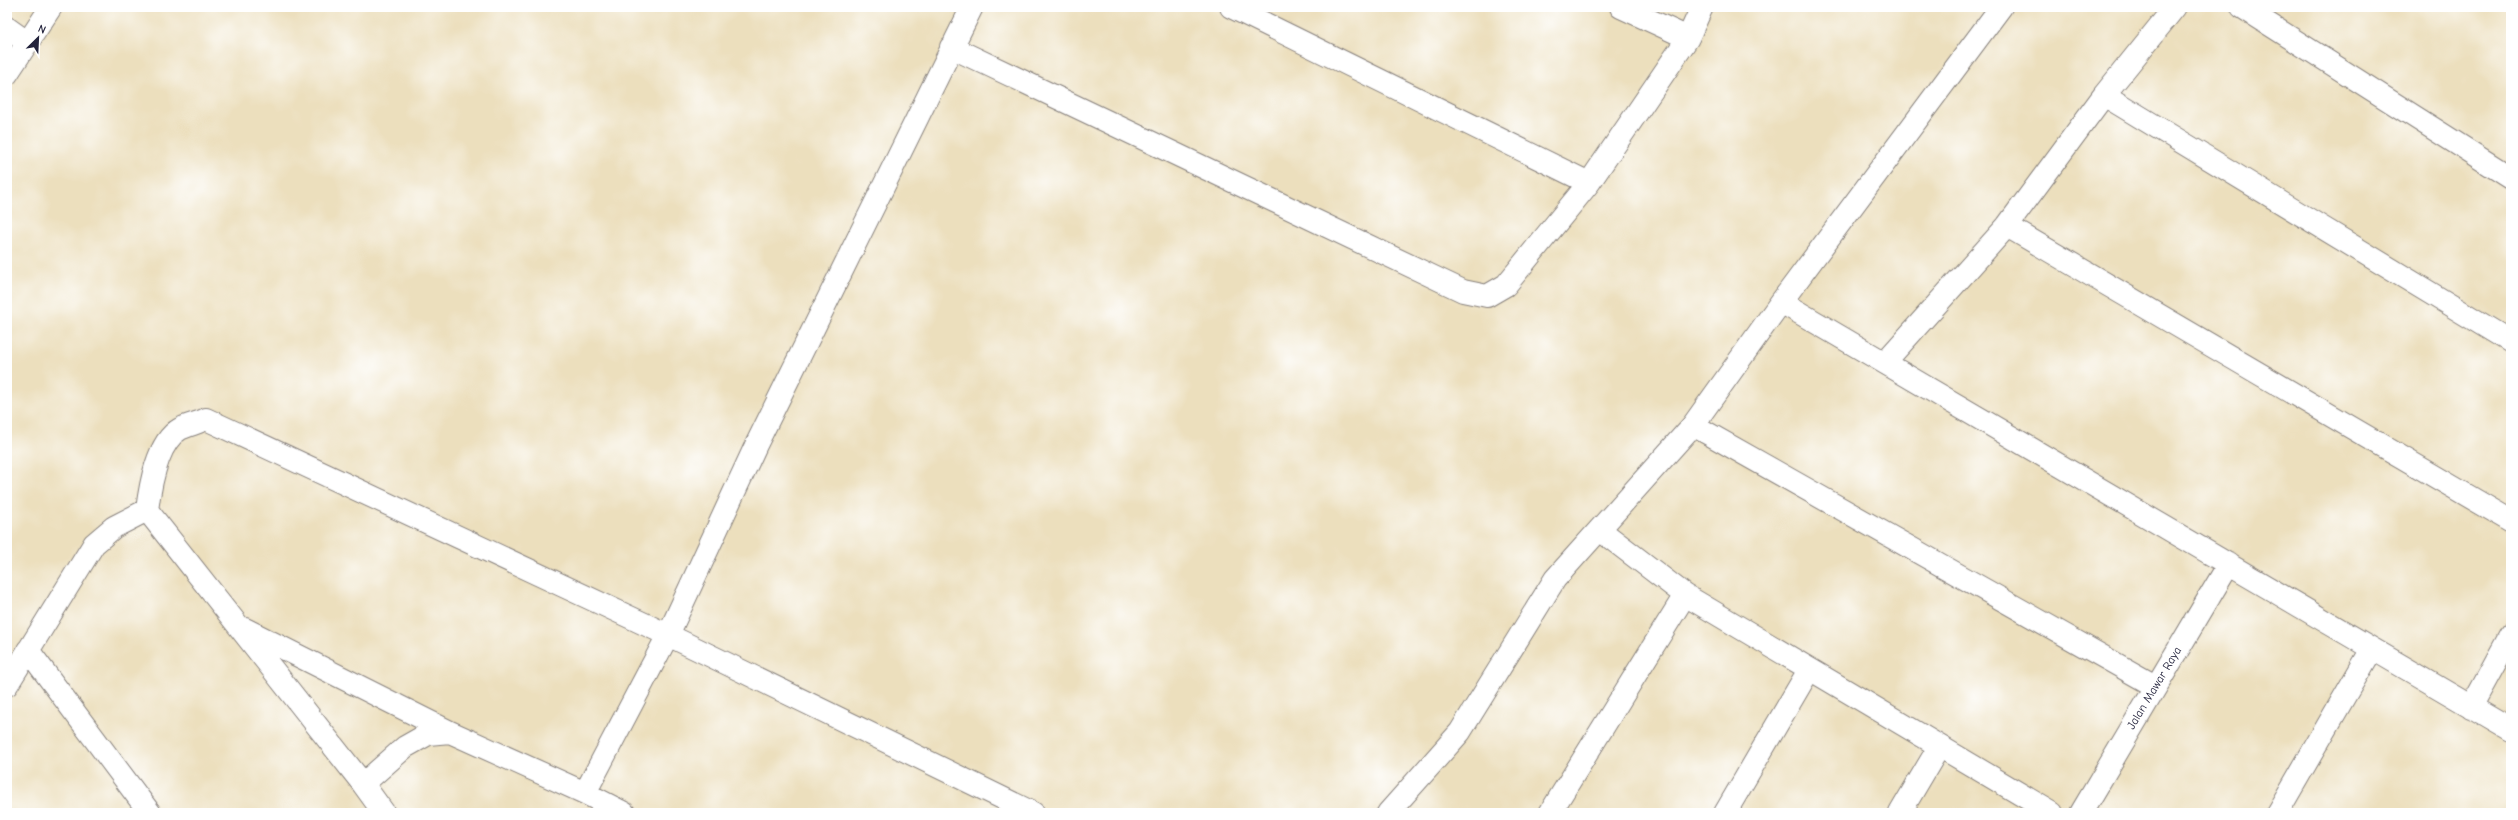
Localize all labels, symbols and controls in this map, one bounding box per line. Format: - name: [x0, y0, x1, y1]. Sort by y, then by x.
- north arrow: [18, 18, 58, 58]
- text: N: [36, 22, 48, 37]
- street label: Jalan Mawar Raya: [2124, 644, 2184, 732]

